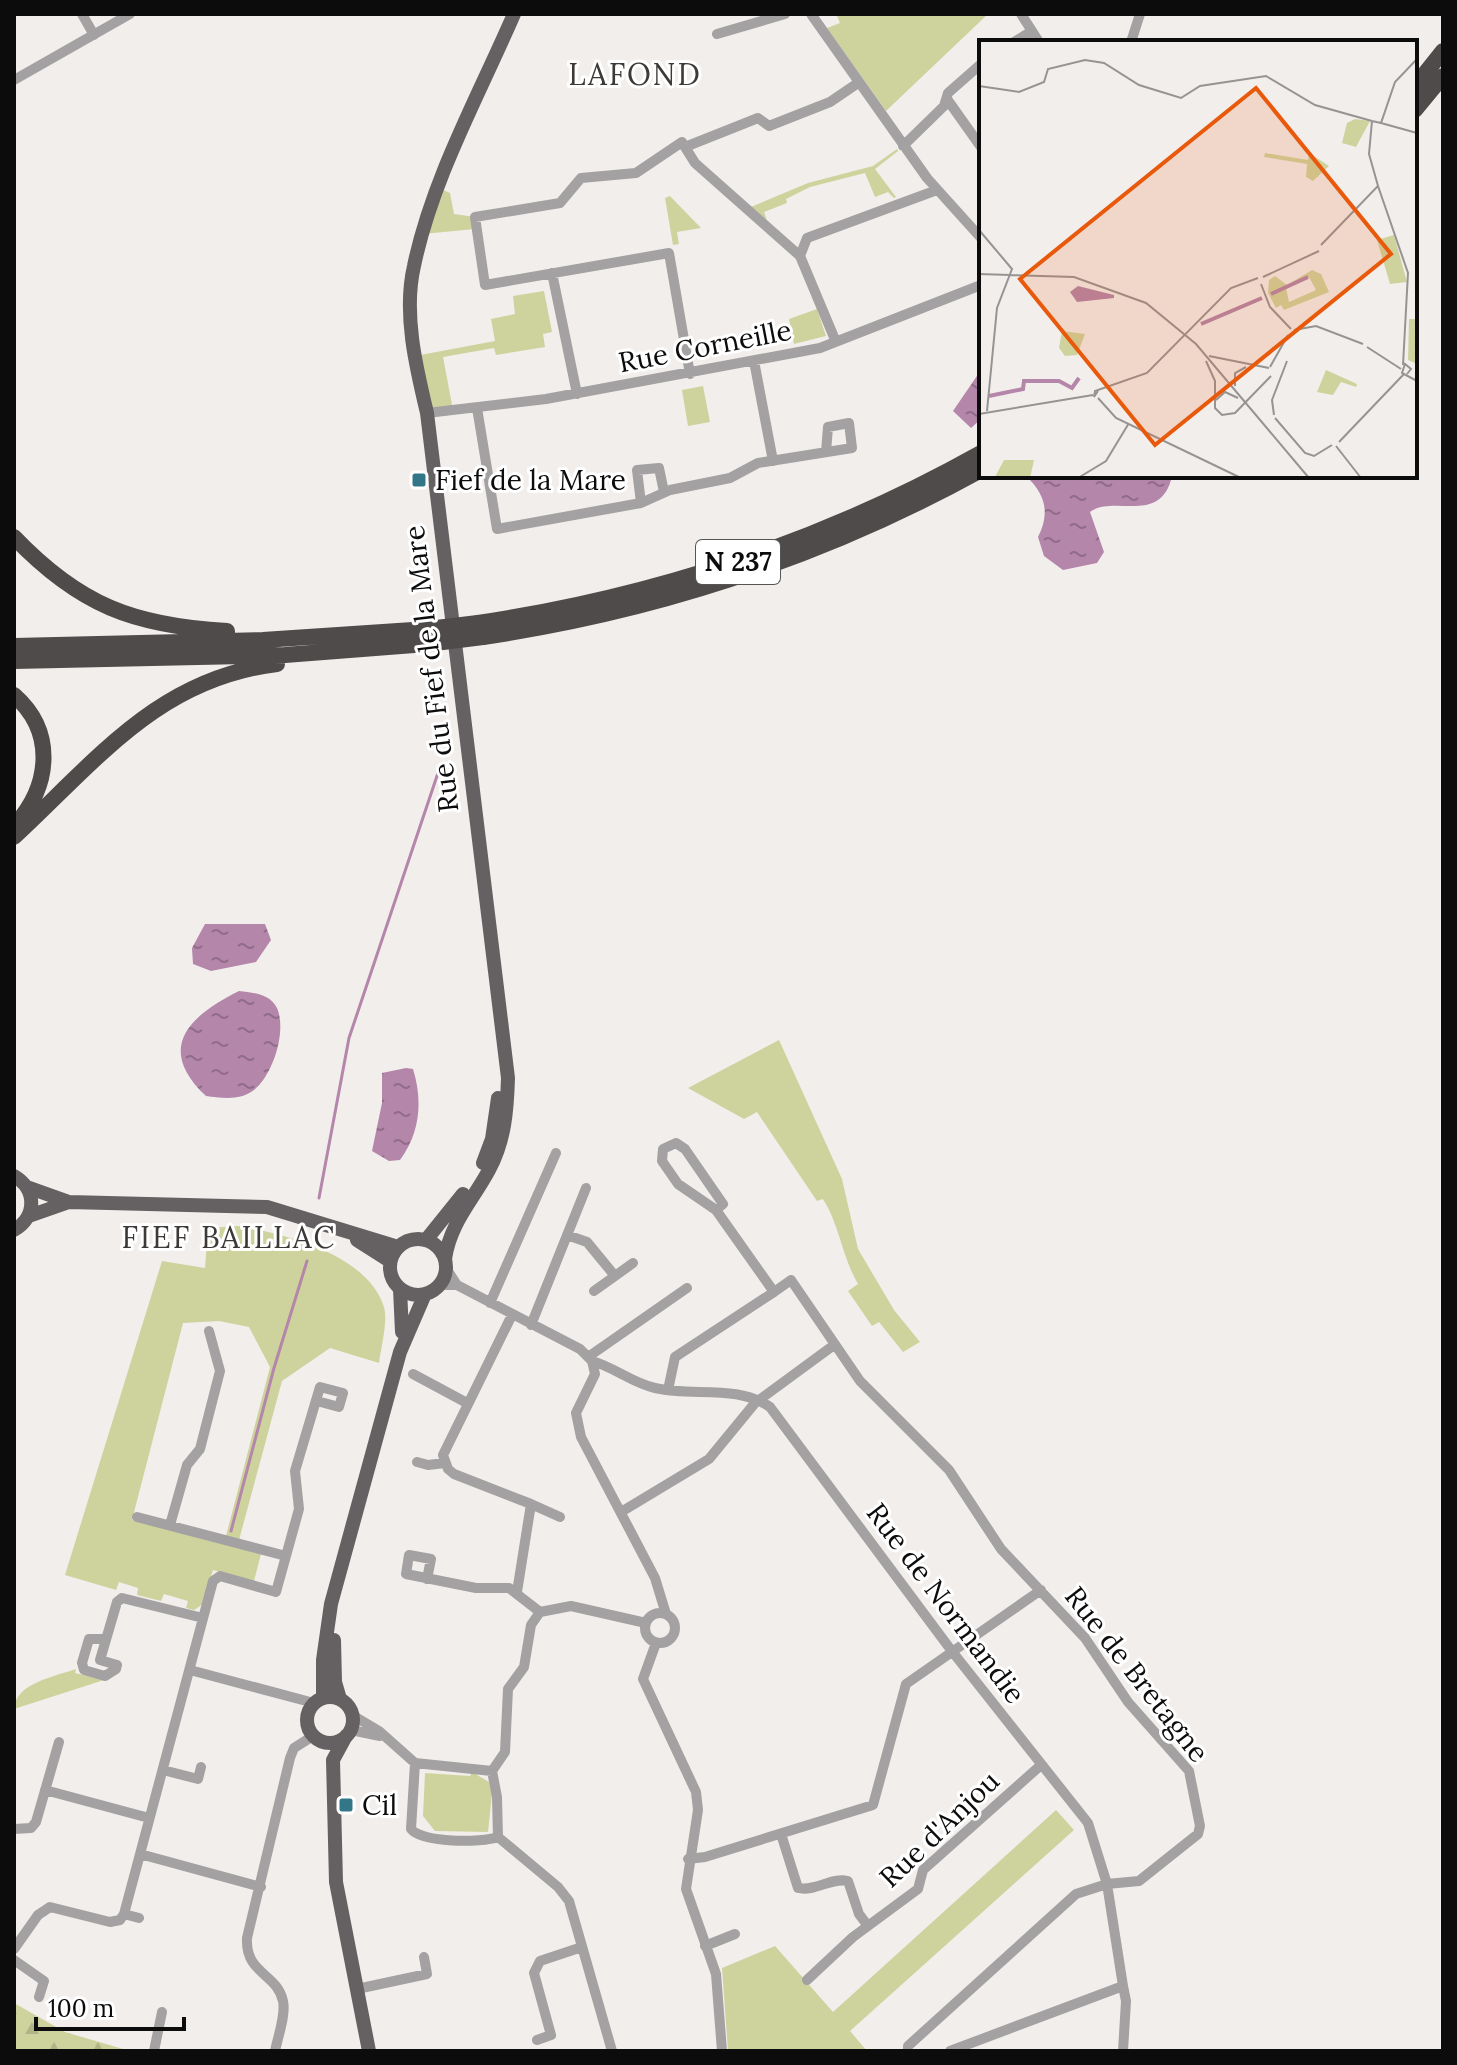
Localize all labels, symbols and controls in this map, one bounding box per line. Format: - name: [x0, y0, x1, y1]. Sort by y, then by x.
- inset map: [979, 40, 1417, 478]
- district label: LAFOND: [568, 55, 702, 93]
- street label: Rue Corneille: [615, 312, 795, 380]
- place label: Fief de la Mare: [435, 462, 626, 498]
- marker: Fief de la Mare: [410, 471, 428, 489]
- street label: Rue du Fief de la Mare: [396, 524, 466, 814]
- road number: N 237: [696, 540, 780, 584]
- district label: FIEF BAILLAC: [122, 1218, 336, 1256]
- street label: Rue de Normandie: [859, 1496, 1033, 1710]
- street label: Rue de Bretagne: [1057, 1579, 1217, 1769]
- street label: Rue d'Anjou: [872, 1763, 1006, 1895]
- place label: Cil: [362, 1787, 397, 1823]
- marker: Cil: [337, 1796, 355, 1814]
- scale bar: [36, 1981, 184, 2031]
- text: 100 m: [48, 1993, 114, 2024]

